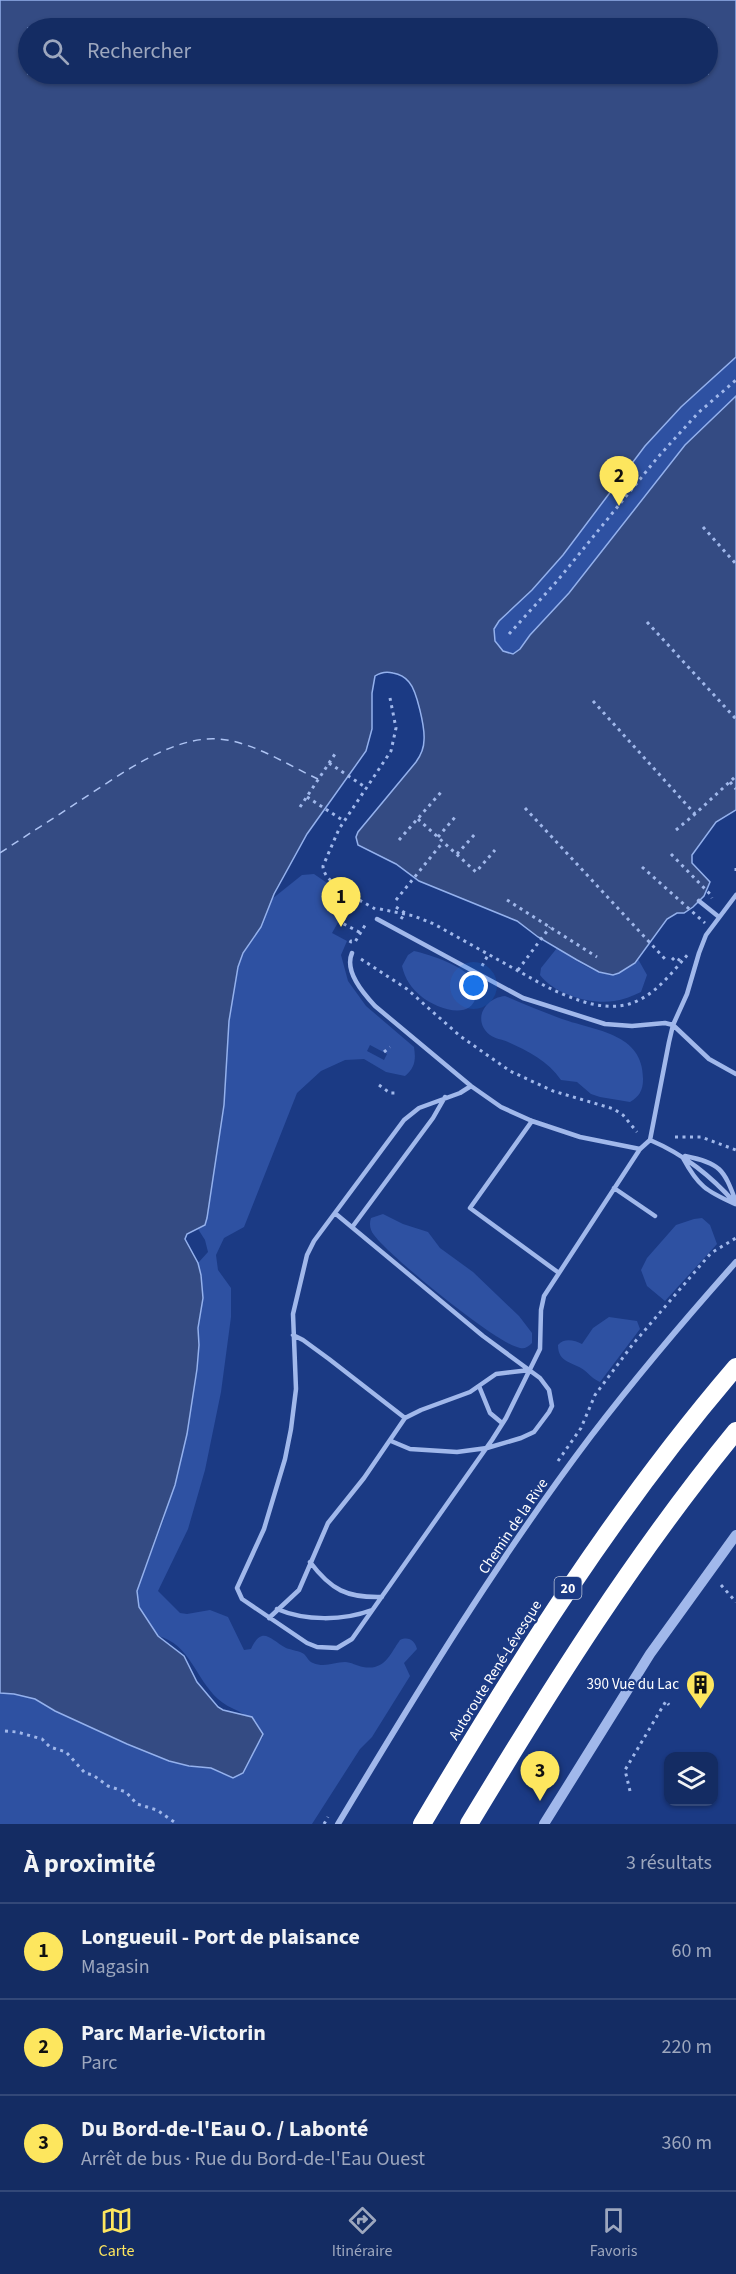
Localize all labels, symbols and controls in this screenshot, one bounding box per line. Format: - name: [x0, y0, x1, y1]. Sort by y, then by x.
- search box: [18, 18, 718, 84]
- icon: search: [39, 35, 72, 68]
- text: Rechercher: [87, 35, 191, 67]
- pin: 2: [600, 456, 638, 506]
- pin: 1: [322, 878, 360, 927]
- your location: [459, 971, 488, 1000]
- street label: Chemin de la Rive: [474, 1474, 553, 1578]
- road number: 20: [554, 1577, 582, 1599]
- street label: Autoroute René-Lévesque: [444, 1596, 547, 1744]
- building icon: 390 Vue du Lac: [684, 1668, 716, 1710]
- place label: 390 Vue du Lac: [587, 1674, 679, 1695]
- pin: 3: [520, 1752, 560, 1801]
- map controls: [664, 1752, 718, 1806]
- button: layers: [664, 1752, 718, 1806]
- text: À proximité: [24, 1845, 156, 1882]
- text: 3 résultats: [626, 1849, 712, 1877]
- text: Longueuil - Port de plaisance: [81, 1921, 360, 1953]
- text: 1: [38, 1937, 49, 1965]
- text: 60 m: [672, 1937, 712, 1965]
- text: Magasin: [81, 1953, 150, 1981]
- text: Parc Marie-Victorin: [81, 2017, 266, 2049]
- text: 2: [38, 2033, 49, 2061]
- text: 220 m: [662, 2033, 712, 2061]
- text: Parc: [81, 2049, 117, 2077]
- text: Du Bord-de-l'Eau O. / Labonté: [81, 2113, 369, 2145]
- text: 3: [38, 2129, 49, 2157]
- text: 360 m: [662, 2129, 712, 2157]
- text: Arrêt de bus · Rue du Bord-de-l'Eau Ouest: [81, 2145, 425, 2173]
- tab: Carte: [99, 2204, 134, 2262]
- tab: Itinéraire: [332, 2204, 392, 2262]
- tab: Favoris: [590, 2204, 637, 2262]

